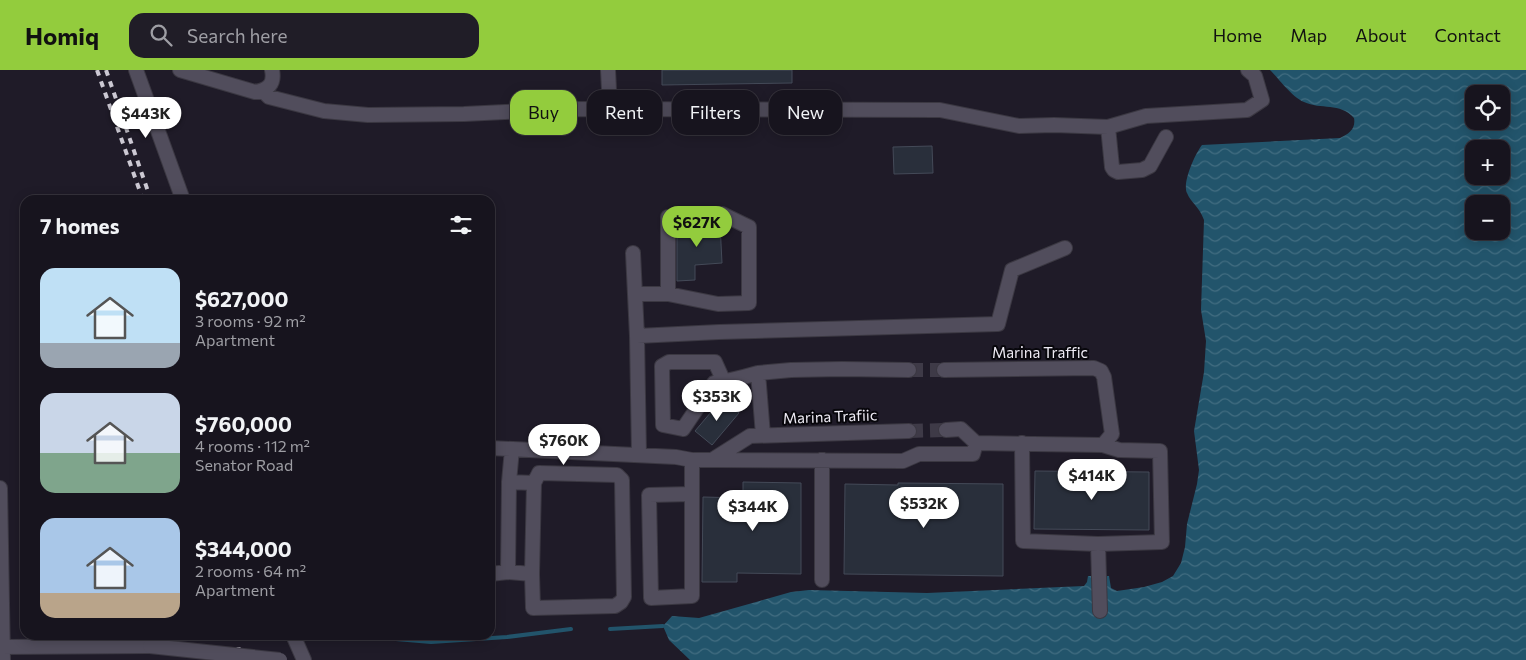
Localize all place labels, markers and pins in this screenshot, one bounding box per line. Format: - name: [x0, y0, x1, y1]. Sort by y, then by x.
- pin: $443K: [111, 97, 181, 139]
- pin: $627K: [662, 206, 732, 248]
- pin: $353K: [682, 380, 752, 422]
- pin: $760K: [529, 424, 599, 466]
- pin: $414K: [1057, 458, 1127, 501]
- pin: $532K: [889, 486, 959, 529]
- pin: $344K: [718, 490, 788, 532]

